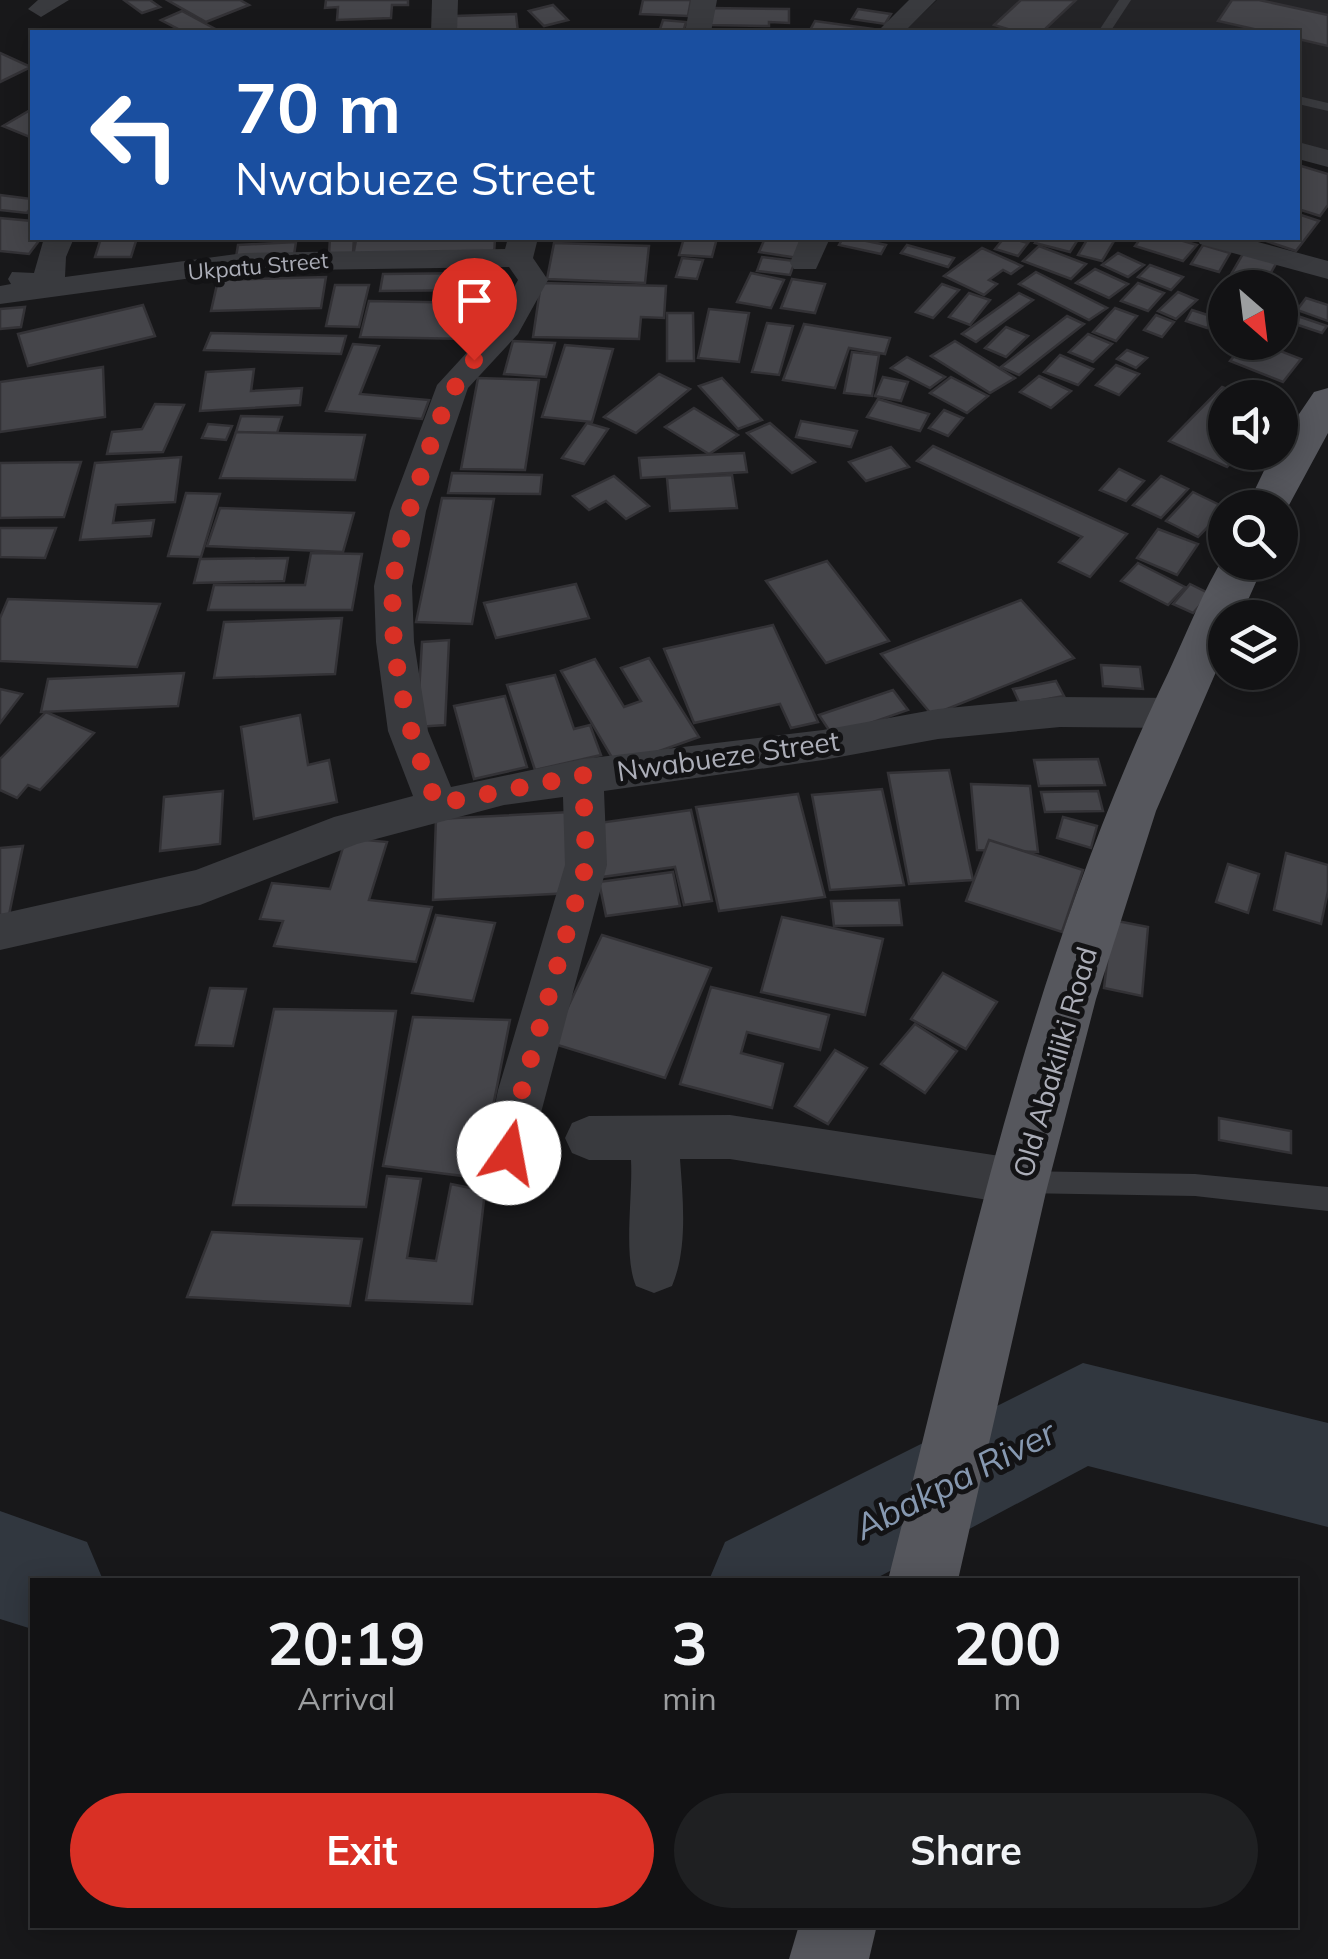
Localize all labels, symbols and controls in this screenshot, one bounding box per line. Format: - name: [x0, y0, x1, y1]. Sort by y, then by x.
- text: 70 m: [235, 63, 401, 151]
- icon: left: [70, 70, 200, 200]
- text: Nwabueze Street: [235, 150, 595, 206]
- street label: Ukpatu Street: [187, 246, 330, 286]
- pin: [432, 258, 517, 361]
- north arrow: [1208, 270, 1298, 360]
- map controls: [1208, 270, 1298, 690]
- icon: arrive: [447, 273, 502, 328]
- button: sound: [1208, 380, 1298, 470]
- button: search: [1208, 490, 1298, 580]
- button: layers: [1208, 600, 1298, 690]
- street label: Nwabueze Street: [615, 723, 842, 788]
- street label: Old Abakiliki Road: [1005, 943, 1104, 1181]
- position arrow: [457, 1101, 561, 1205]
- water label: Abakpa River: [846, 1409, 1063, 1549]
- text: 20:19: [267, 1605, 426, 1680]
- text: 3: [671, 1605, 707, 1680]
- text: 200: [953, 1605, 1061, 1680]
- text: Arrival: [297, 1678, 395, 1718]
- text: min: [662, 1678, 717, 1718]
- text: m: [993, 1678, 1021, 1718]
- button: Exit: [70, 1793, 654, 1908]
- button: Share: [674, 1793, 1258, 1908]

